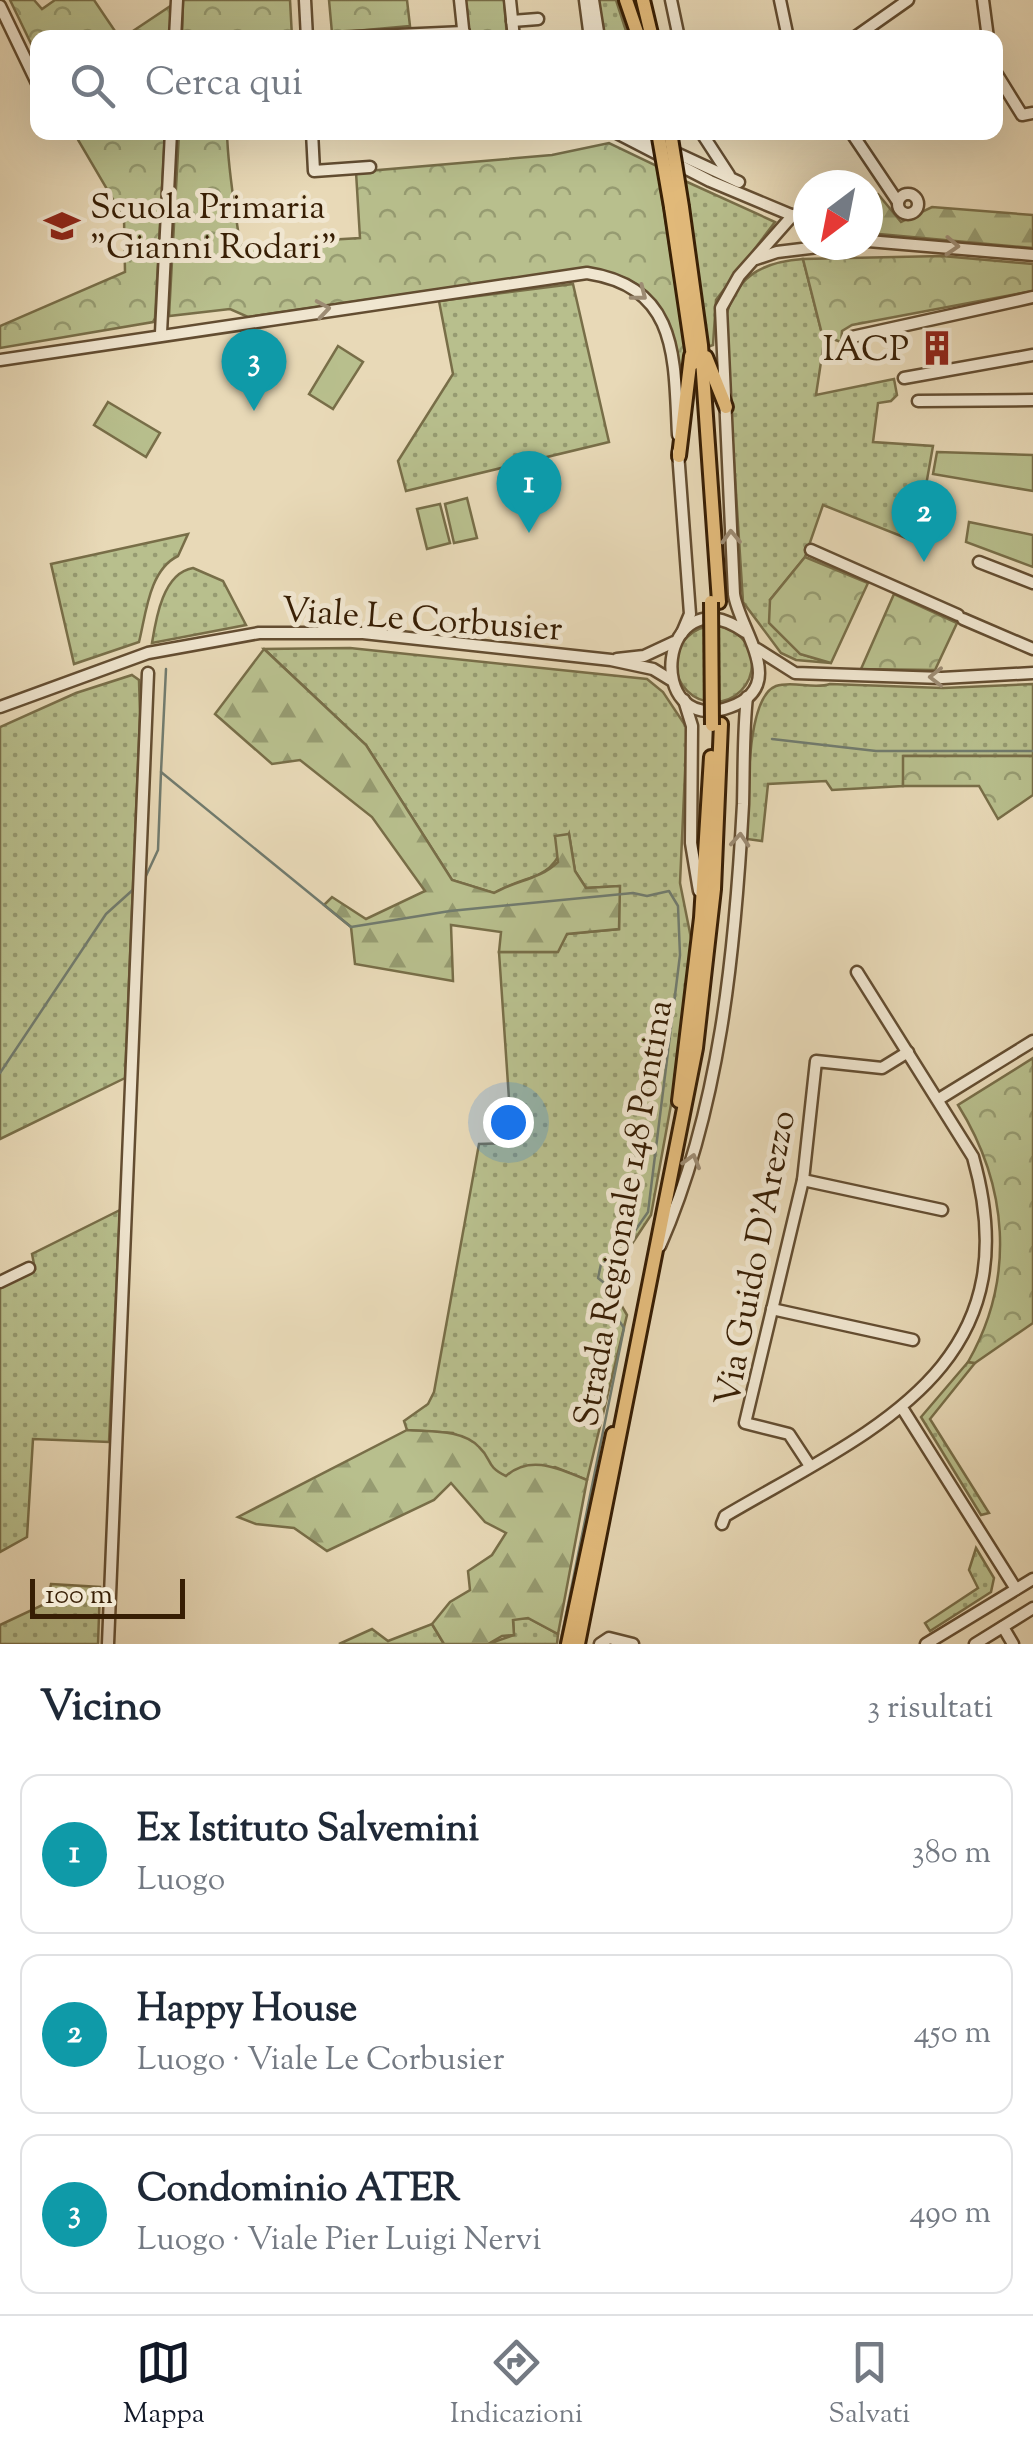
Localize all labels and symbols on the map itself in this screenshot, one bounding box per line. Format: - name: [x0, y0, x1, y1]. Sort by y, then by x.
- north arrow: [793, 170, 883, 260]
- place label: Scuola Primaria "Gianni Rodari": [90, 184, 337, 275]
- school or university icon: Scuola Primaria "Gianni Rodari": [43, 207, 81, 245]
- one-way arrow: [944, 235, 960, 257]
- one-way arrow: [628, 282, 646, 299]
- one-way arrow: [315, 300, 331, 321]
- place label: IACP: [823, 326, 909, 377]
- pin: 3: [222, 328, 286, 411]
- building icon: IACP: [918, 329, 956, 367]
- pin: 1: [496, 450, 562, 533]
- pin: 2: [892, 480, 956, 562]
- one-way arrow: [721, 528, 742, 544]
- street label: Viale Le Corbusier: [279, 586, 564, 657]
- one-way arrow: [927, 666, 942, 688]
- one-way arrow: [729, 831, 750, 847]
- street label: Strada Regionale 148 Pontina: [563, 996, 688, 1431]
- your location: [483, 1097, 534, 1148]
- street label: Via Guido D'Arezzo: [704, 1107, 811, 1411]
- one-way arrow: [681, 1153, 702, 1170]
- scale bar: [30, 1574, 185, 1618]

